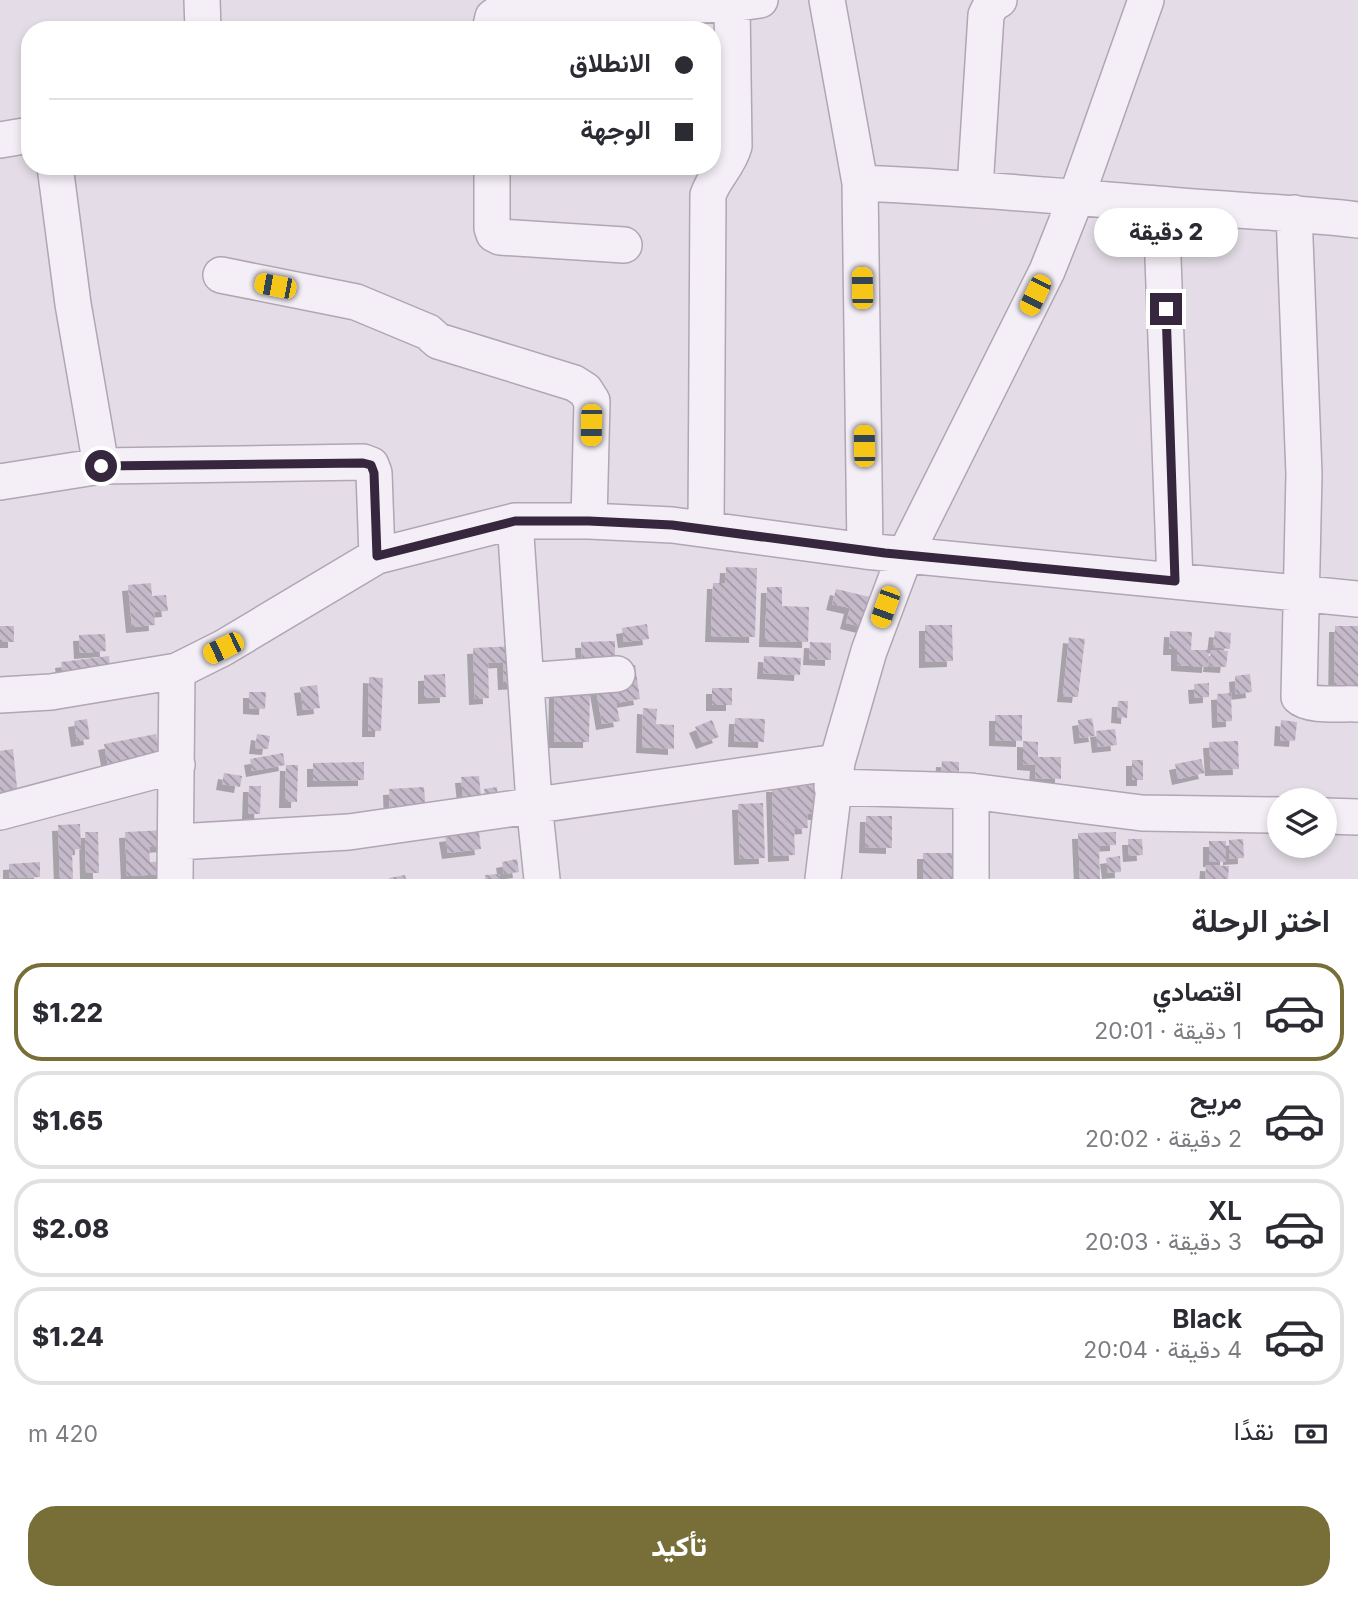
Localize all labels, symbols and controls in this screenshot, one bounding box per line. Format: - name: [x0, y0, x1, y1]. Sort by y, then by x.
- text: الانطلاق: [569, 47, 651, 78]
- text: الوجهة: [580, 114, 651, 145]
- callout: 2 دقيقة: [1094, 208, 1238, 256]
- text: 2 دقيقة: [1129, 218, 1203, 246]
- car: [852, 267, 873, 309]
- car: [253, 272, 298, 300]
- car: [1017, 272, 1054, 318]
- route end: [1150, 293, 1182, 325]
- car: [581, 404, 602, 446]
- car: [854, 425, 875, 467]
- route start: [85, 450, 117, 482]
- car: [868, 584, 903, 630]
- car: [200, 629, 247, 667]
- map controls: [1267, 788, 1337, 858]
- button: layers: [1267, 788, 1337, 858]
- text: اختر الرحلة: [1191, 901, 1330, 940]
- text: اقتصادي: [1153, 976, 1242, 1007]
- icon: car: [1263, 981, 1326, 1044]
- text: $1.22: [32, 997, 103, 1028]
- text: 1 دقيقة · 20:01: [1094, 1017, 1242, 1045]
- text: مريح: [1190, 1084, 1242, 1115]
- icon: car: [1263, 1089, 1326, 1152]
- text: $1.65: [32, 1105, 103, 1136]
- text: 2 دقيقة · 20:02: [1085, 1125, 1242, 1153]
- text: XL: [1208, 1195, 1242, 1226]
- icon: car: [1263, 1197, 1326, 1260]
- text: $2.08: [32, 1213, 109, 1244]
- text: 3 دقيقة · 20:03: [1085, 1228, 1242, 1256]
- text: Black: [1172, 1303, 1242, 1334]
- icon: car: [1263, 1305, 1326, 1368]
- text: $1.24: [32, 1321, 104, 1352]
- text: 4 دقيقة · 20:04: [1083, 1336, 1242, 1364]
- text: نقدًا: [1234, 1415, 1274, 1446]
- icon: cash: [1292, 1415, 1330, 1453]
- text: 420 m: [28, 1420, 98, 1448]
- button: تأكيد: [28, 1506, 1330, 1586]

